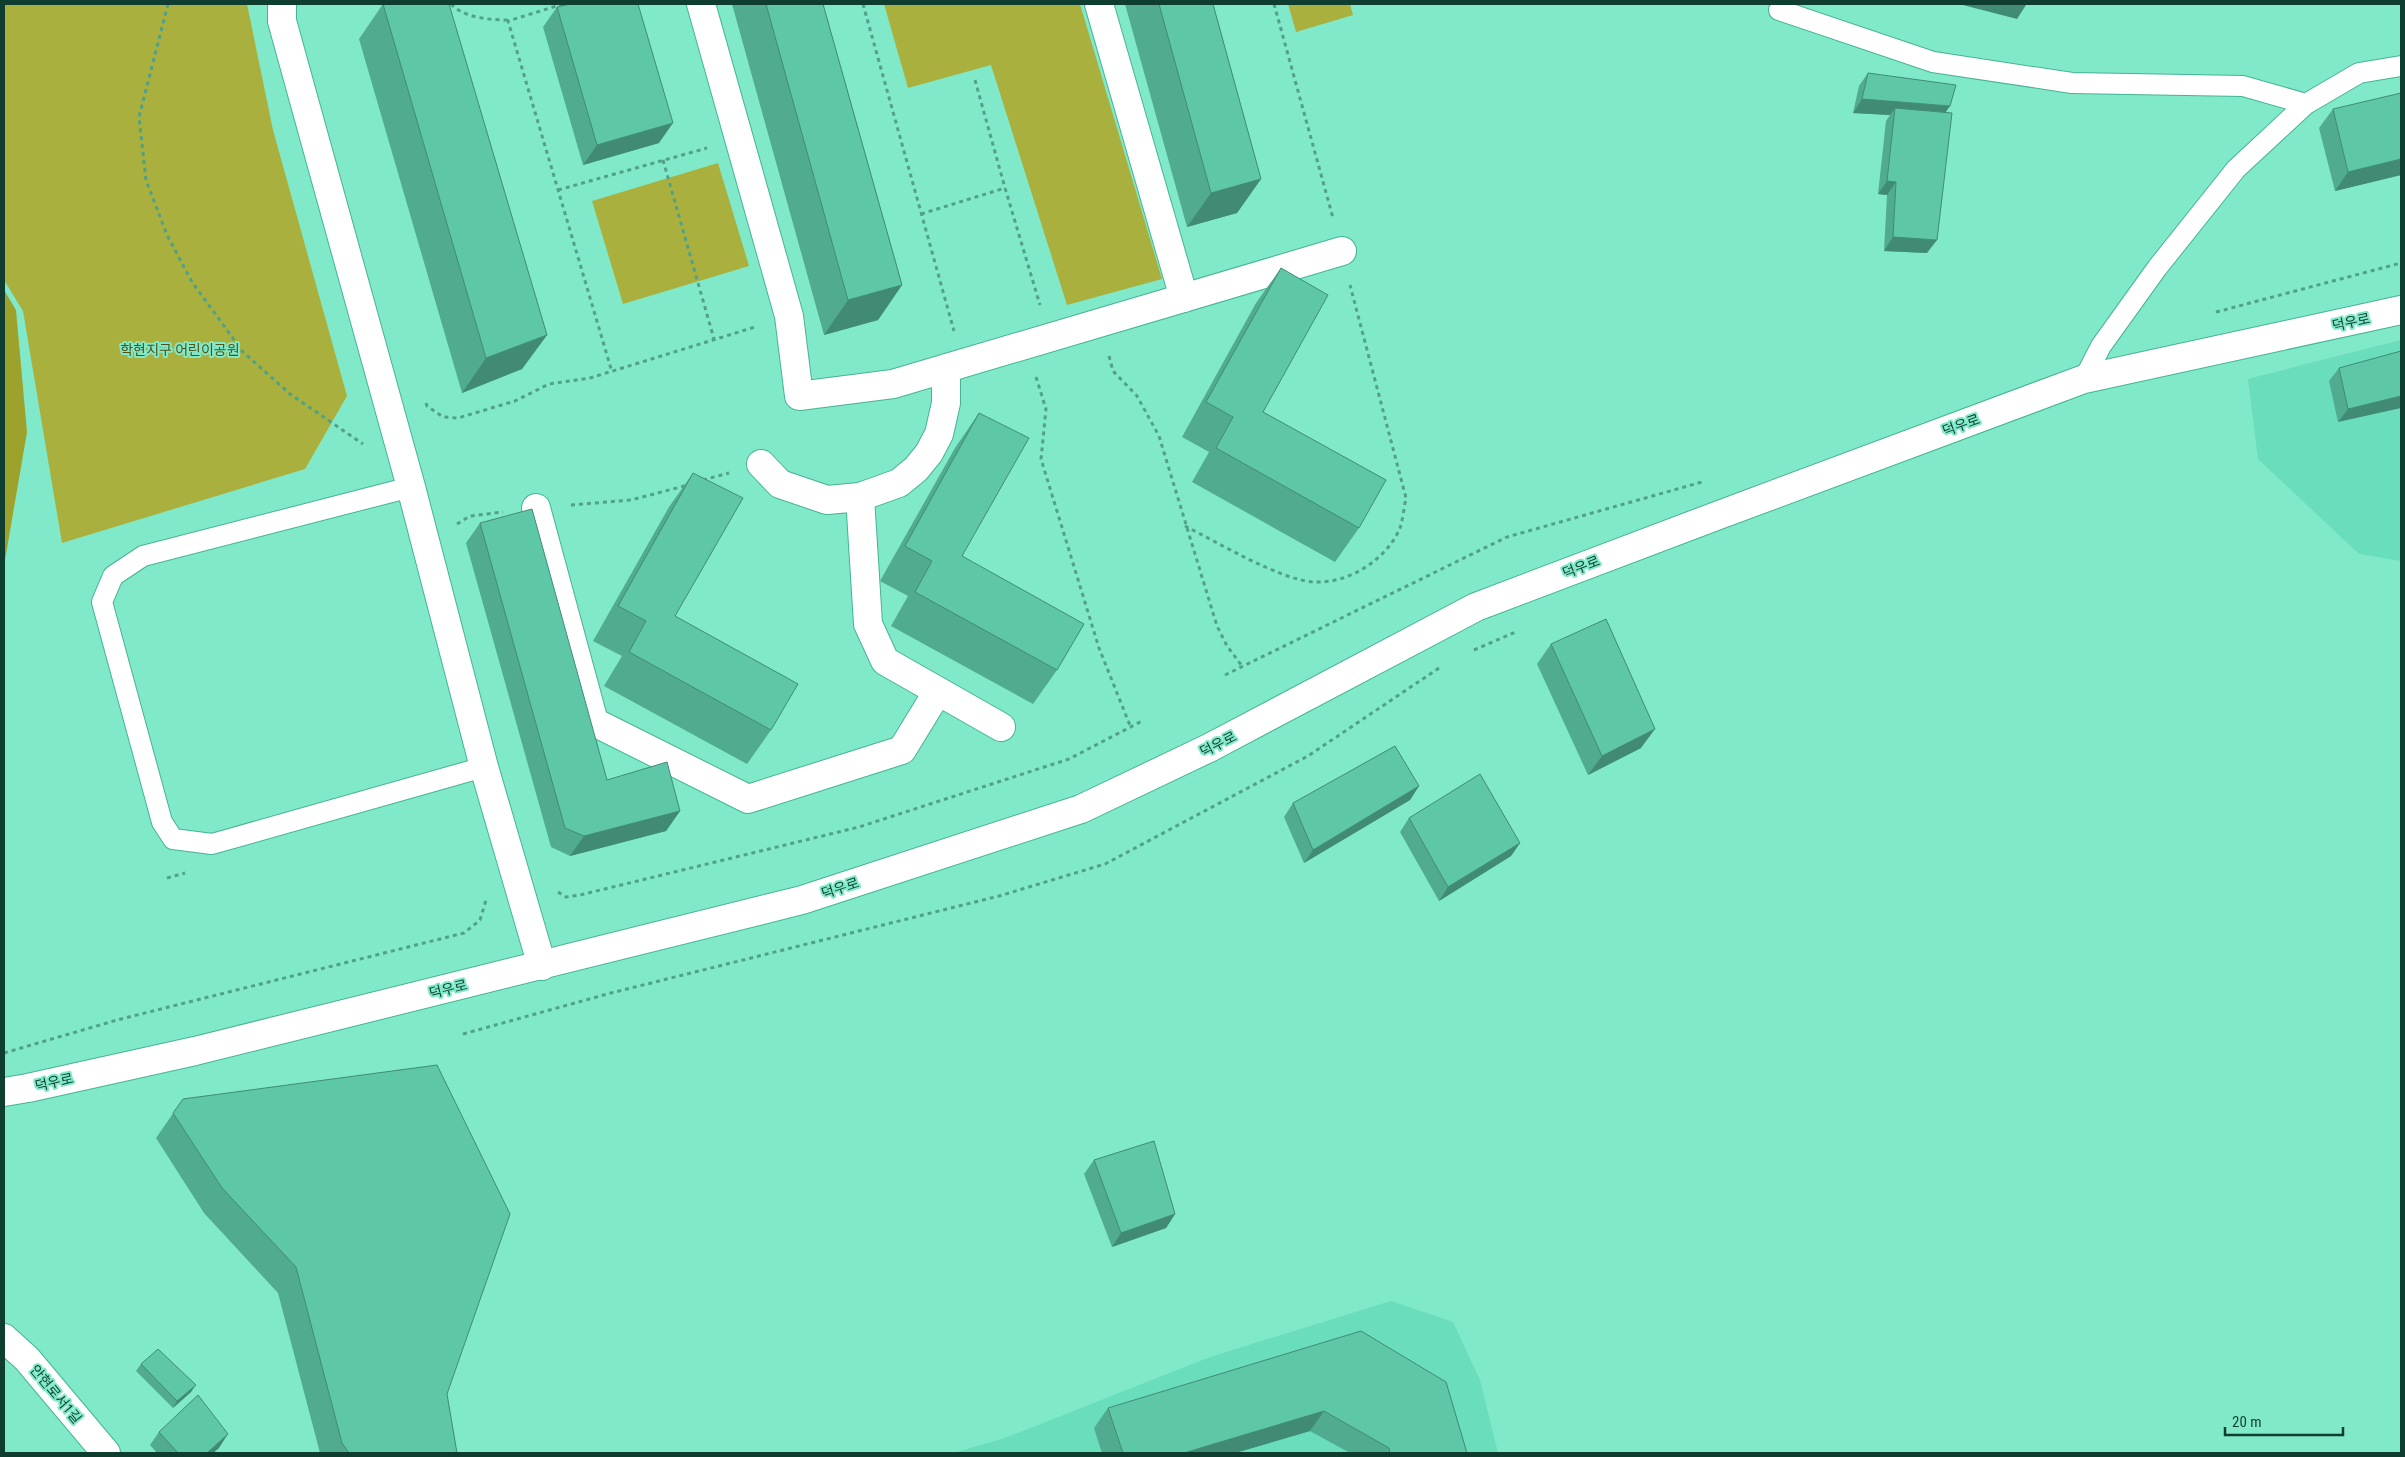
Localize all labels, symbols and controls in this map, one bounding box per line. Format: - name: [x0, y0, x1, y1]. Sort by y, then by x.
- street label: 덕우로: [2330, 310, 2372, 334]
- park label: 학현지구 어린이공원: [120, 342, 240, 358]
- street label: 덕우로: [1940, 411, 1982, 439]
- street label: 덕우로: [1560, 553, 1602, 581]
- street label: 덕우로: [1197, 728, 1239, 760]
- street label: 덕우로: [819, 874, 861, 902]
- street label: 덕우로: [427, 977, 469, 1001]
- street label: 덕우로: [33, 1070, 75, 1094]
- street label: 안현로서1길: [27, 1362, 85, 1426]
- scale bar: [2225, 1404, 2342, 1436]
- text: 20 m: [2232, 1413, 2262, 1431]

